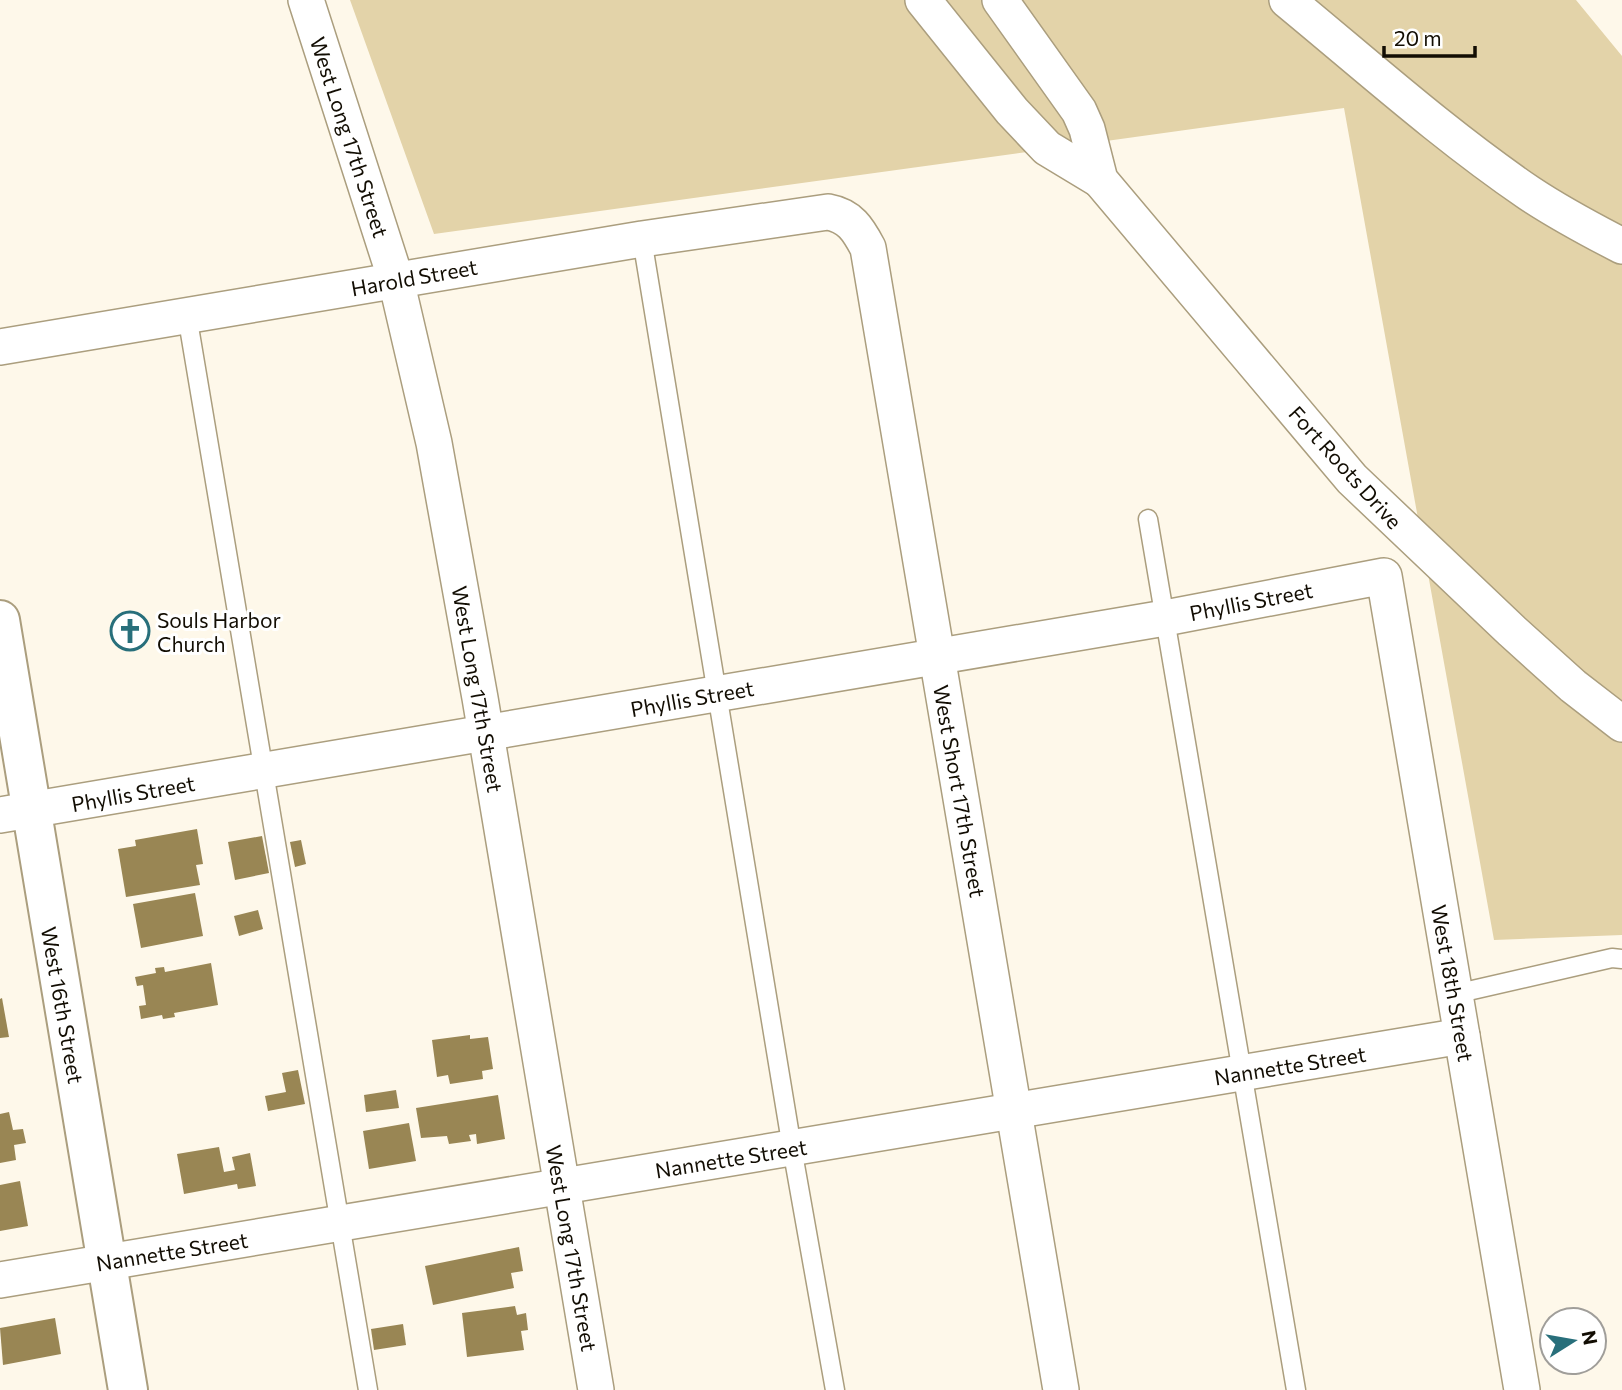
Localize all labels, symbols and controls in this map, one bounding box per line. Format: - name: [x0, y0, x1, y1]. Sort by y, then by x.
- scale bar: [1384, 14, 1475, 58]
- text: 20 m: [1394, 25, 1442, 50]
- street label: West Long 17th Street: [306, 34, 394, 240]
- street label: Harold Street: [349, 254, 479, 300]
- street label: Fort Roots Drive: [1284, 401, 1408, 533]
- street label: Phyllis Street: [1187, 577, 1315, 625]
- street label: West Long 17th Street: [448, 584, 508, 794]
- place label: Souls Harbor Church: [157, 607, 281, 656]
- church icon: Souls Harbor Church: [109, 610, 151, 652]
- street label: Phyllis Street: [628, 675, 756, 721]
- street label: West Short 17th Street: [929, 683, 991, 899]
- street label: Phyllis Street: [69, 770, 197, 816]
- street label: West 18th Street: [1427, 903, 1479, 1063]
- street label: West 16th Street: [37, 925, 89, 1085]
- street label: Nannette Street: [1212, 1041, 1368, 1089]
- street label: Nannette Street: [653, 1134, 809, 1182]
- street label: West Long 17th Street: [542, 1143, 602, 1353]
- street label: Nannette Street: [94, 1227, 250, 1275]
- north arrow: [1538, 1306, 1608, 1376]
- text: N: [1578, 1328, 1603, 1347]

